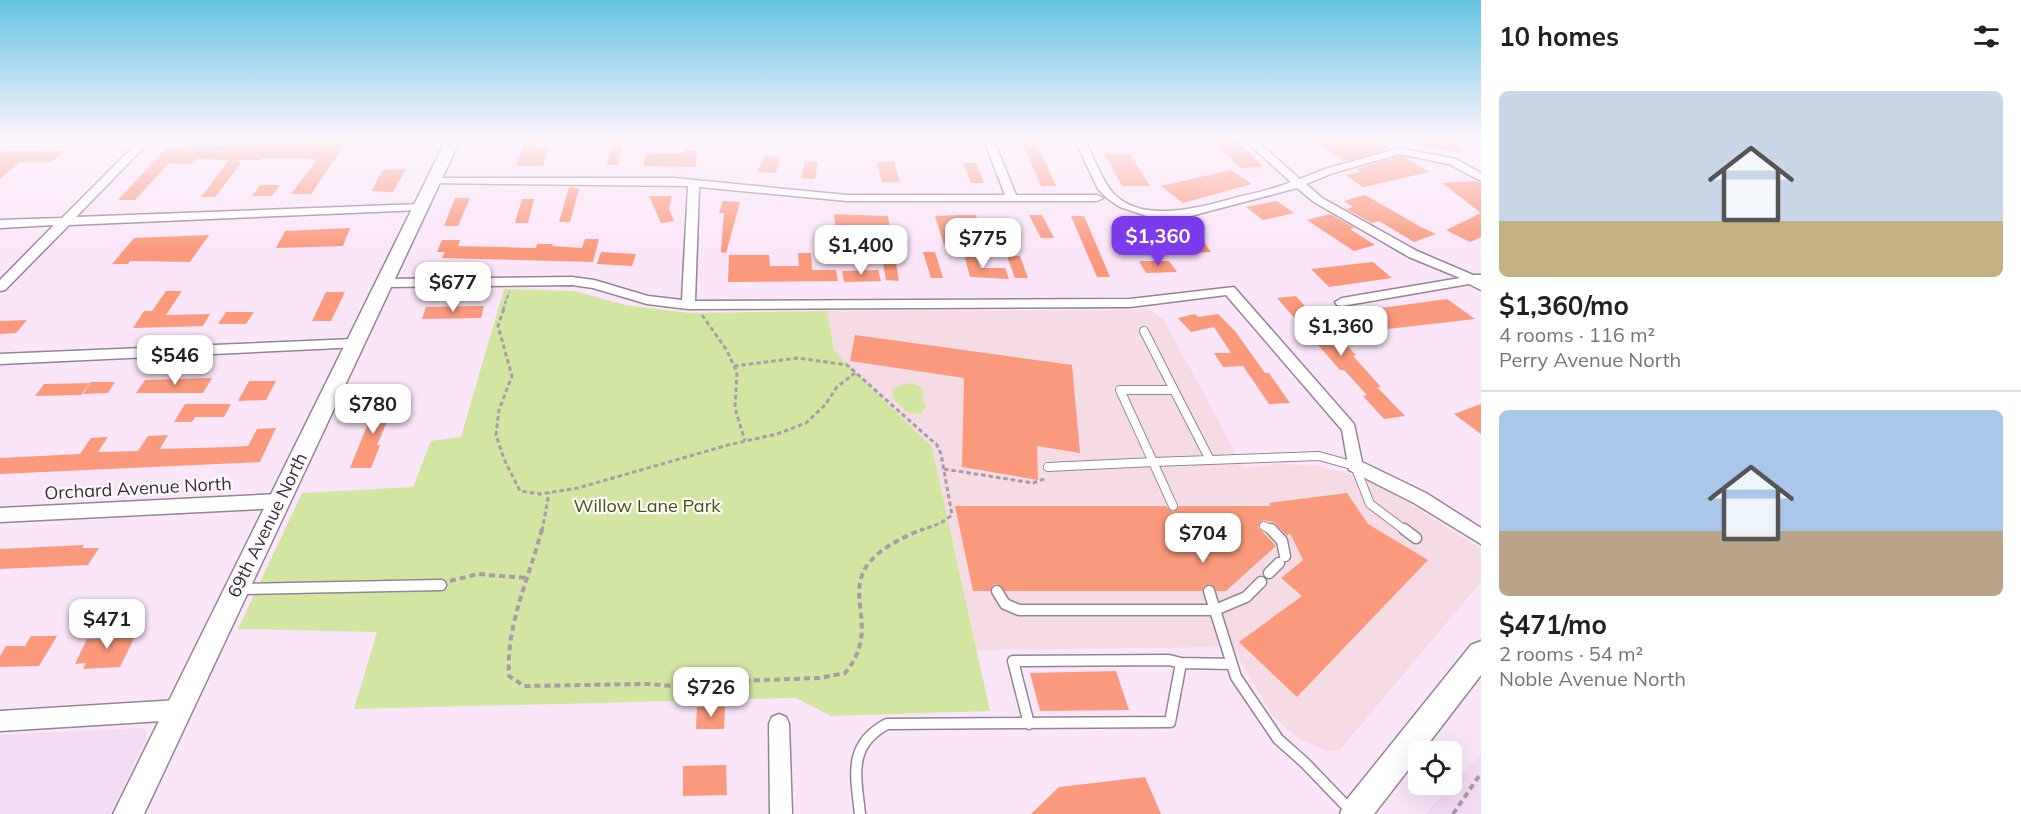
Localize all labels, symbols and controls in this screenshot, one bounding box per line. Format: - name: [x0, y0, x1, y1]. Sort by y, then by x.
- text: 10 homes: [1499, 20, 1619, 53]
- icon: filters: [1970, 20, 2003, 53]
- icon: home: [1697, 130, 1805, 238]
- pin: $1,360: [1109, 216, 1207, 267]
- pin: $775: [947, 218, 1019, 269]
- text: $1,360: [1126, 223, 1190, 248]
- pin: $1,400: [812, 225, 910, 276]
- text: $775: [959, 225, 1007, 250]
- text: $1,400: [829, 232, 893, 257]
- pin: $677: [417, 262, 489, 313]
- text: $677: [429, 269, 477, 294]
- text: $1,360/mo: [1499, 289, 1629, 322]
- pin: $1,360: [1292, 306, 1390, 357]
- text: $1,360: [1309, 313, 1373, 338]
- text: 4 rooms · 116 m²: [1499, 322, 1655, 347]
- pin: $546: [139, 335, 211, 386]
- text: $546: [151, 342, 199, 367]
- text: Perry Avenue North: [1499, 347, 1681, 372]
- pin: $780: [337, 384, 409, 435]
- text: $780: [349, 391, 397, 416]
- street label: 69th Avenue North: [222, 449, 312, 601]
- icon: home: [1697, 449, 1805, 557]
- street label: Orchard Avenue North: [44, 472, 232, 504]
- park label: Willow Lane Park: [574, 494, 721, 517]
- pin: $704: [1167, 513, 1239, 564]
- text: $704: [1179, 520, 1227, 545]
- pin: $471: [71, 599, 143, 650]
- text: $471: [83, 606, 131, 631]
- text: $471/mo: [1499, 608, 1607, 641]
- text: 2 rooms · 54 m²: [1499, 641, 1643, 666]
- text: Noble Avenue North: [1499, 666, 1686, 691]
- pin: $726: [675, 667, 747, 718]
- text: $726: [687, 674, 735, 699]
- map controls: [1408, 741, 1462, 795]
- button: locate: [1408, 741, 1462, 795]

